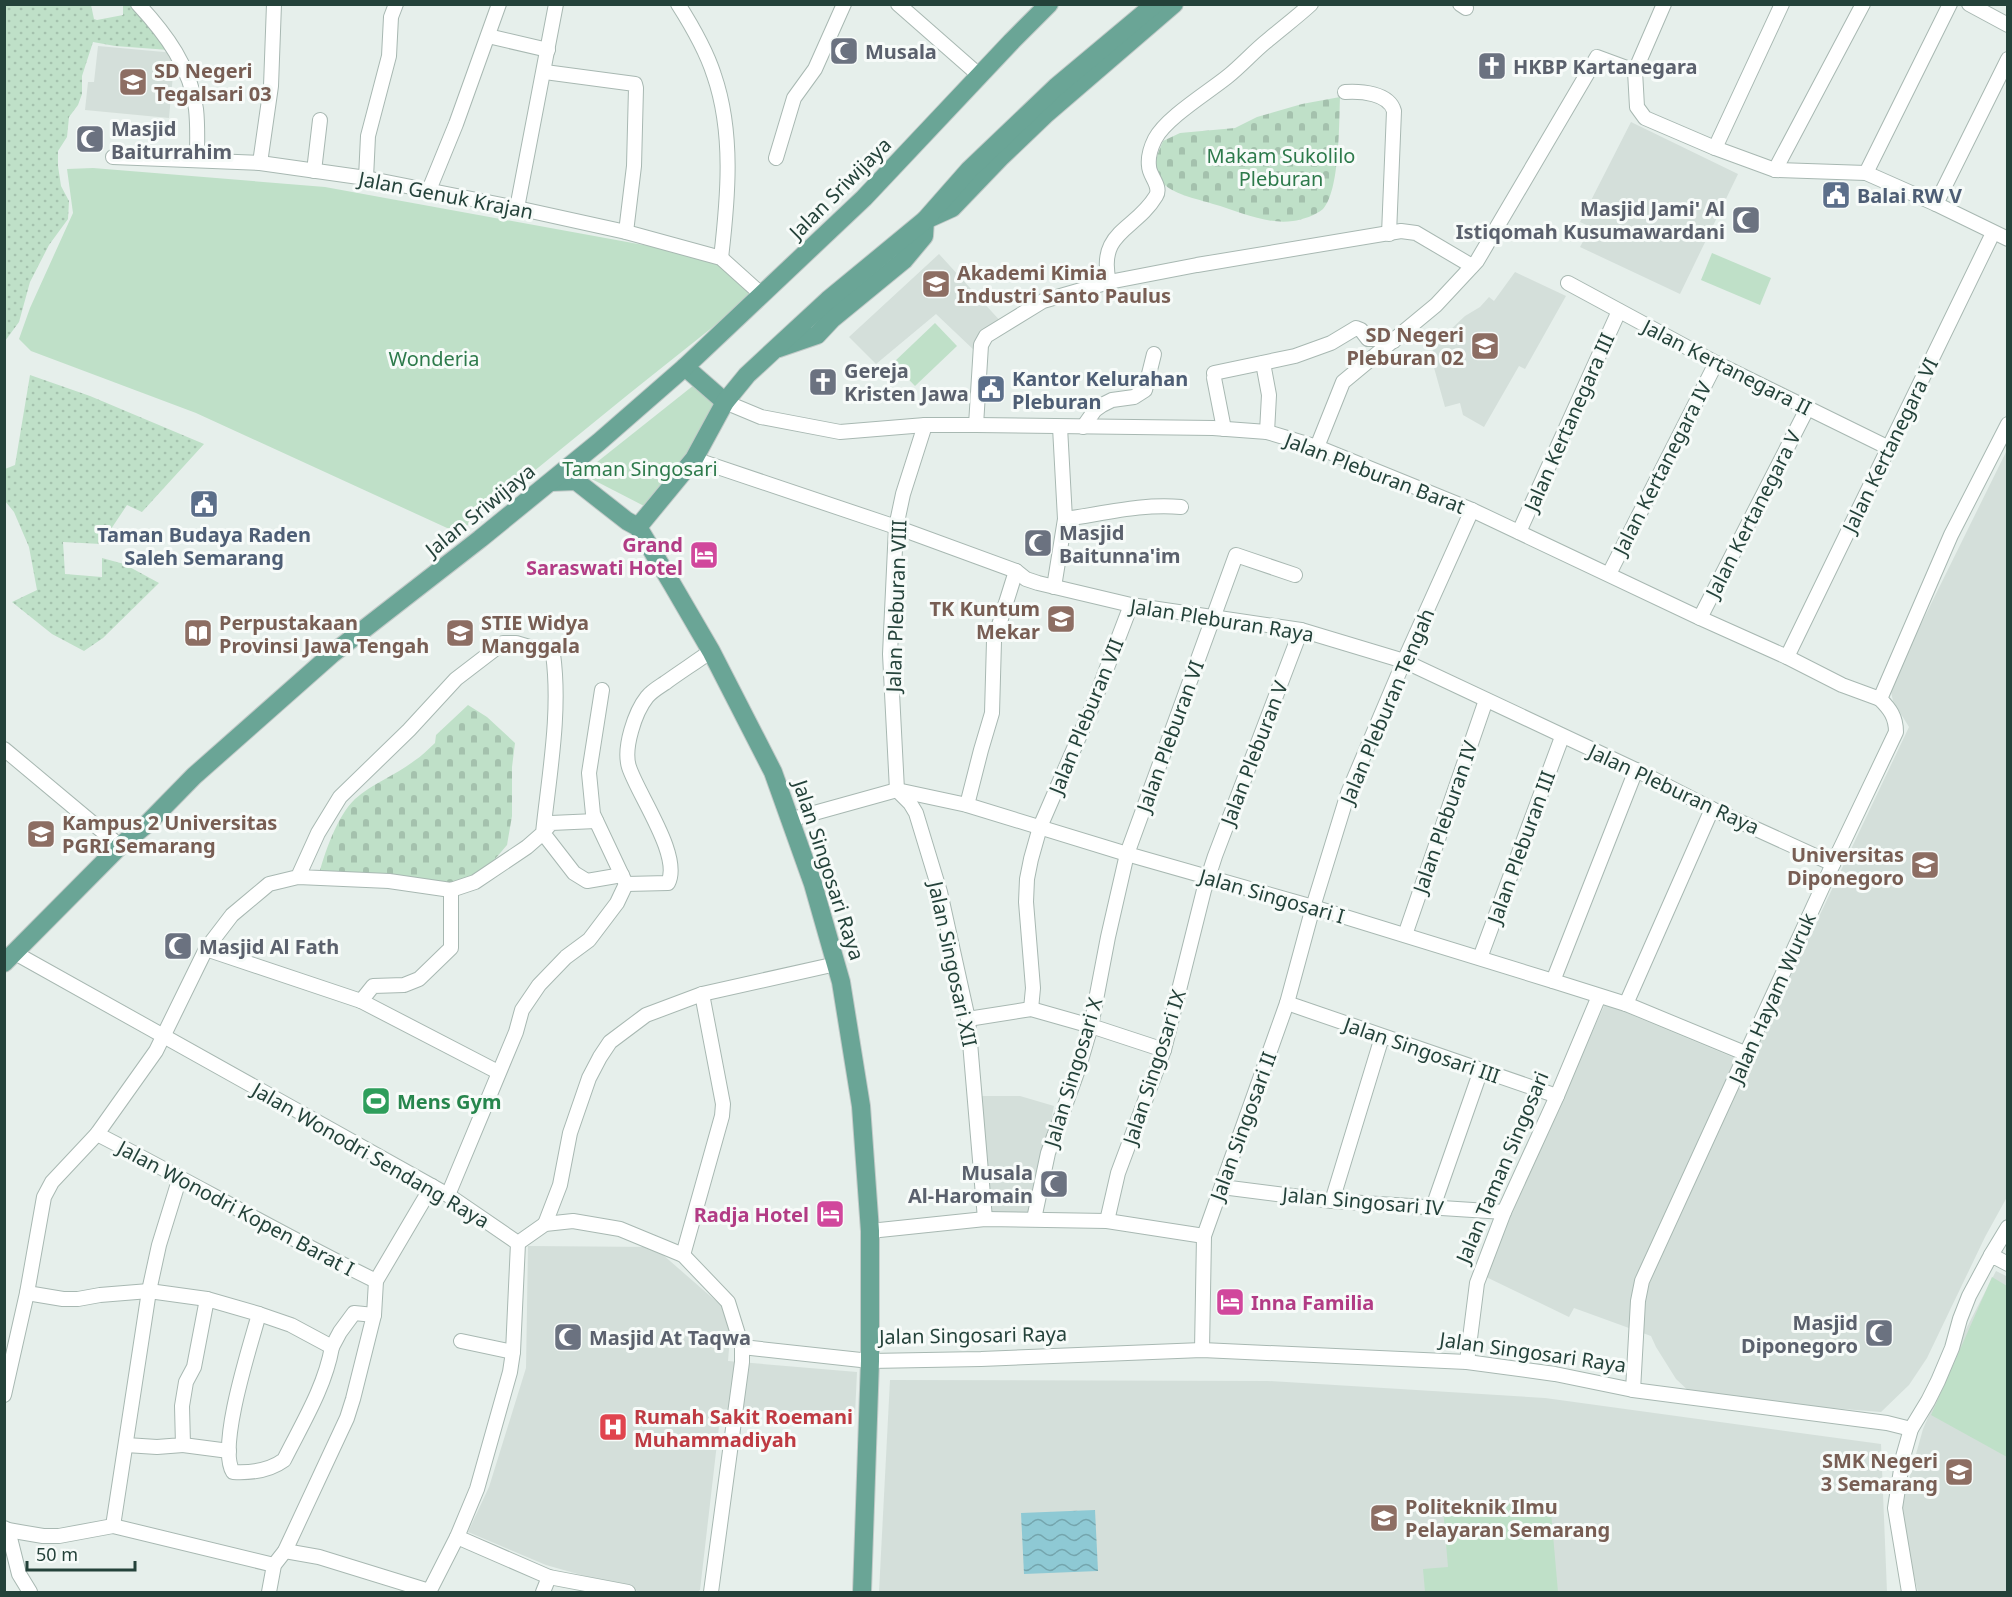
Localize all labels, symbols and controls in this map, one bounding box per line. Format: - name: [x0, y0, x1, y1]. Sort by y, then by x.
- mosque icon: Musala: [828, 35, 860, 67]
- place label: Musala: [865, 38, 937, 65]
- church icon: HKBP Kartanegara: [1476, 50, 1508, 82]
- place label: HKBP Kartanegara: [1513, 53, 1697, 80]
- place label: SD Negeri Tegalsari 03: [154, 57, 272, 107]
- school or university icon: SD Negeri Tegalsari 03: [117, 66, 149, 98]
- place label: Masjid Baiturrahim: [111, 115, 232, 165]
- mosque icon: Masjid Baiturrahim: [74, 123, 106, 155]
- street label: Jalan Sriwijaya: [782, 131, 897, 246]
- park label: Makam Sukolilo Pleburan: [1207, 142, 1355, 192]
- street label: Jalan Genuk Krajan: [354, 164, 536, 225]
- public building icon: Balai RW V: [1820, 179, 1852, 211]
- place label: Balai RW V: [1857, 182, 1962, 209]
- place label: Masjid Jami' Al Istiqomah Kusumawardani: [1456, 195, 1725, 245]
- mosque icon: Masjid Jami' Al Istiqomah Kusumawardani: [1730, 204, 1762, 236]
- place label: Akademi Kimia Industri Santo Paulus: [957, 259, 1171, 309]
- school or university icon: Akademi Kimia Industri Santo Paulus: [920, 268, 952, 300]
- street label: Jalan Kertanegara II: [1636, 312, 1816, 421]
- place label: SD Negeri Pleburan 02: [1346, 321, 1464, 371]
- street label: Jalan Kertanegara III: [1517, 328, 1621, 517]
- school or university icon: SD Negeri Pleburan 02: [1469, 330, 1501, 362]
- park label: Wonderia: [389, 345, 479, 372]
- street label: Jalan Kertanegara VI: [1835, 353, 1944, 539]
- place label: Gereja Kristen Jawa: [844, 357, 969, 407]
- place label: Kantor Kelurahan Pleburan: [1012, 365, 1188, 415]
- church icon: Gereja Kristen Jawa: [807, 366, 839, 398]
- public building icon: Kantor Kelurahan Pleburan: [975, 373, 1007, 405]
- street label: Jalan Kertanegara IV: [1606, 377, 1717, 561]
- street label: Jalan Pleburan Barat: [1279, 425, 1469, 520]
- street label: Jalan Kertanegara V: [1698, 426, 1807, 604]
- park label: Taman Singosari: [562, 455, 718, 482]
- street label: Jalan Sriwijaya: [418, 457, 540, 564]
- public building icon: Taman Budaya Raden Saleh Semarang: [188, 488, 220, 520]
- street label: Jalan Pleburan VIII: [879, 519, 913, 695]
- place label: Masjid Baitunna'im: [1059, 519, 1181, 569]
- place label: Taman Budaya Raden Saleh Semarang: [97, 521, 311, 571]
- mosque icon: Masjid Baitunna'im: [1022, 527, 1054, 559]
- place label: Grand Saraswati Hotel: [526, 531, 683, 581]
- hotel icon: Grand Saraswati Hotel: [688, 539, 720, 571]
- street label: Jalan Pleburan Raya: [1126, 592, 1316, 648]
- place label: TK Kuntum Mekar: [930, 595, 1040, 645]
- school or university icon: TK Kuntum Mekar: [1045, 603, 1077, 635]
- street label: Jalan Pleburan Tengah: [1333, 604, 1440, 810]
- place label: Perpustakaan Provinsi Jawa Tengah: [219, 609, 429, 659]
- place label: STIE Widya Manggala: [481, 609, 589, 659]
- library icon: Perpustakaan Provinsi Jawa Tengah: [182, 617, 214, 649]
- school or university icon: STIE Widya Manggala: [444, 617, 476, 649]
- street label: Jalan Pleburan VII: [1042, 634, 1130, 800]
- street label: Jalan Pleburan VI: [1129, 657, 1210, 817]
- street label: Jalan Pleburan V: [1213, 677, 1294, 831]
- street label: Jalan Pleburan IV: [1406, 737, 1484, 899]
- street label: Jalan Pleburan Raya: [1582, 737, 1764, 840]
- street label: Jalan Pleburan III: [1480, 767, 1561, 929]
- street label: Jalan Singosari Raya: [786, 775, 871, 964]
- place label: Kampus 2 Universitas PGRI Semarang: [62, 809, 277, 859]
- school or university icon: Kampus 2 Universitas PGRI Semarang: [25, 818, 57, 850]
- place label: Universitas Diponegoro: [1787, 841, 1904, 891]
- school or university icon: Universitas Diponegoro: [1909, 849, 1941, 881]
- street label: Jalan Singosari I: [1194, 862, 1348, 930]
- street label: Jalan Singosari XII: [922, 877, 984, 1049]
- street label: Jalan Hayam Wuruk: [1721, 908, 1822, 1089]
- mosque icon: Masjid Al Fath: [162, 930, 194, 962]
- place label: Masjid Al Fath: [199, 933, 339, 960]
- street label: Jalan Singosari IX: [1116, 986, 1192, 1150]
- street label: Jalan Singosari X: [1037, 994, 1109, 1152]
- street label: Jalan Singosari III: [1339, 1010, 1504, 1089]
- street label: Jalan Singosari II: [1203, 1048, 1282, 1206]
- street label: Jalan Taman Singosari: [1449, 1067, 1555, 1269]
- street label: Jalan Wonodri Sendang Raya: [246, 1075, 494, 1234]
- sports icon: Mens Gym: [360, 1085, 392, 1117]
- place label: Mens Gym: [397, 1088, 501, 1115]
- street label: Jalan Wonodri Kopen Barat I: [111, 1133, 359, 1282]
- place label: Musala Al-Haromain: [908, 1159, 1033, 1209]
- mosque icon: Musala Al-Haromain: [1038, 1168, 1070, 1200]
- street label: Jalan Singosari IV: [1279, 1180, 1445, 1221]
- hotel icon: Radja Hotel: [814, 1198, 846, 1230]
- place label: Radja Hotel: [694, 1201, 809, 1228]
- hotel icon: Inna Familia: [1214, 1286, 1246, 1318]
- place label: Inna Familia: [1251, 1289, 1374, 1316]
- place label: Masjid Diponegoro: [1741, 1309, 1858, 1359]
- mosque icon: Masjid Diponegoro: [1863, 1317, 1895, 1349]
- street label: Jalan Singosari Raya: [877, 1320, 1067, 1350]
- mosque icon: Masjid At Taqwa: [552, 1321, 584, 1353]
- place label: Masjid At Taqwa: [589, 1324, 751, 1351]
- street label: Jalan Singosari Raya: [1436, 1325, 1628, 1378]
- place label: Rumah Sakit Roemani Muhammadiyah: [634, 1403, 853, 1453]
- hospital icon: Rumah Sakit Roemani Muhammadiyah: [597, 1411, 629, 1443]
- place label: SMK Negeri 3 Semarang: [1821, 1447, 1938, 1497]
- school or university icon: SMK Negeri 3 Semarang: [1943, 1456, 1975, 1488]
- place label: Politeknik Ilmu Pelayaran Semarang: [1405, 1493, 1610, 1543]
- school or university icon: Politeknik Ilmu Pelayaran Semarang: [1368, 1502, 1400, 1534]
- scale bar: [27, 1534, 135, 1572]
- text: 50 m: [36, 1542, 78, 1566]

